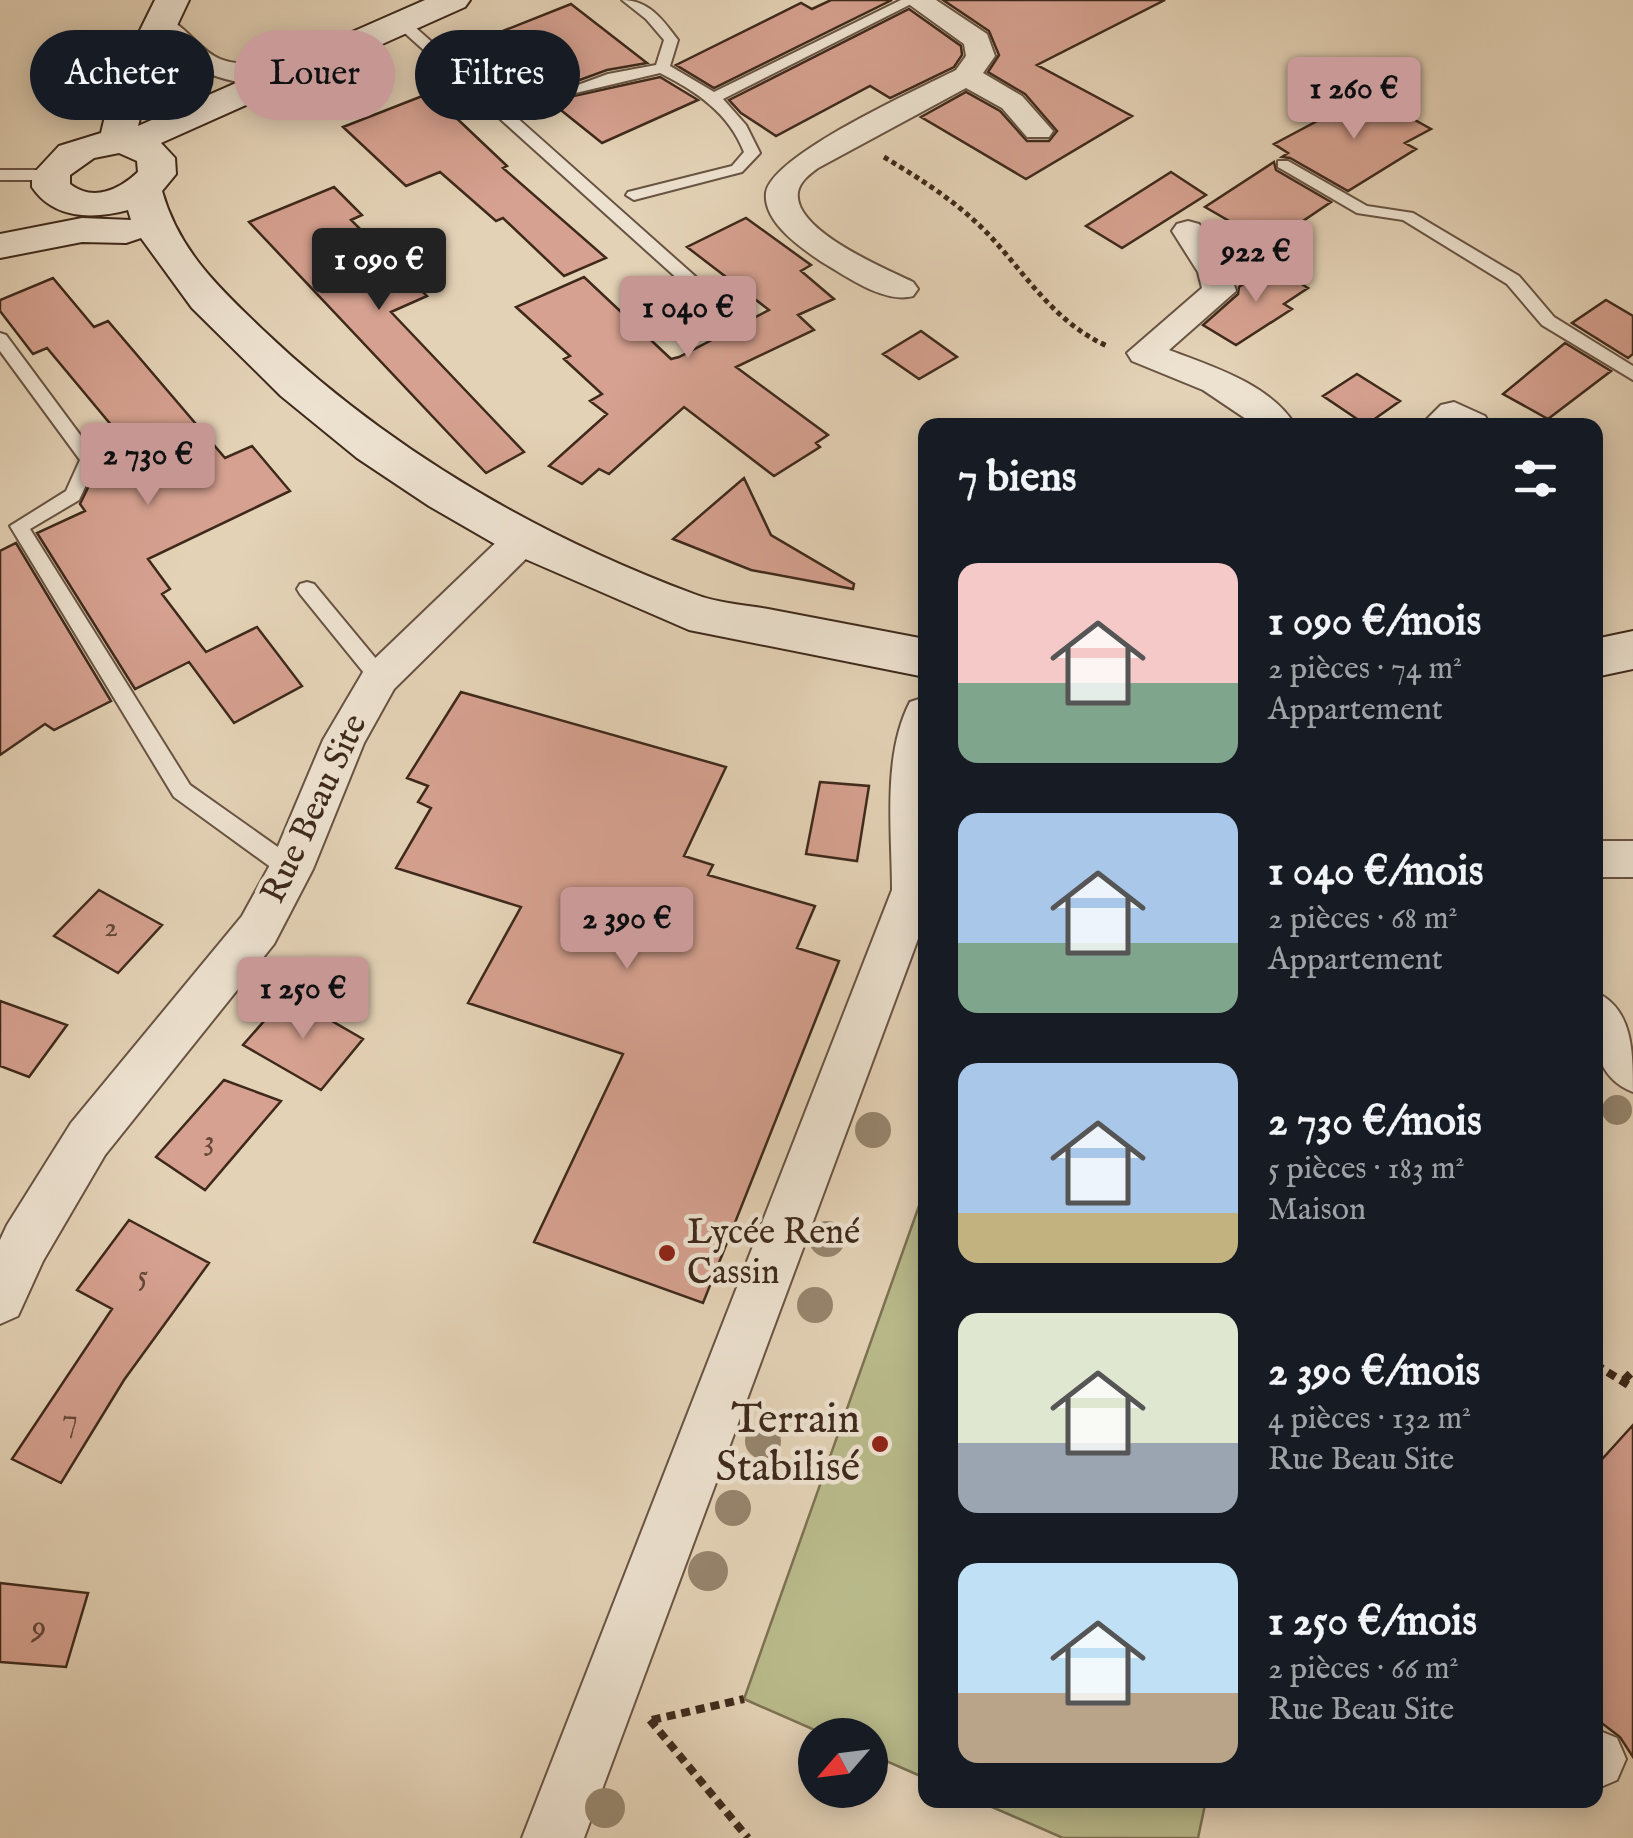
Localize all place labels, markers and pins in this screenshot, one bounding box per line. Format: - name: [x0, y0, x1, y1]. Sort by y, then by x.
- pin: 1 260 €: [1262, 57, 1446, 142]
- pin: 922 €: [1186, 220, 1326, 305]
- pin: 1 090 €: [287, 228, 471, 313]
- pin: 1 040 €: [596, 276, 780, 361]
- pin: 2 730 €: [56, 423, 240, 508]
- pin: 2 390 €: [535, 887, 719, 972]
- pin: 1 250 €: [211, 957, 395, 1042]
- place label: Lycée René Cassin: [687, 1211, 860, 1296]
- marker: Lycée René Cassin: [656, 1242, 678, 1264]
- place label: Terrain Stabilisé: [716, 1394, 860, 1495]
- marker: Terrain Stabilisé: [869, 1433, 891, 1455]

